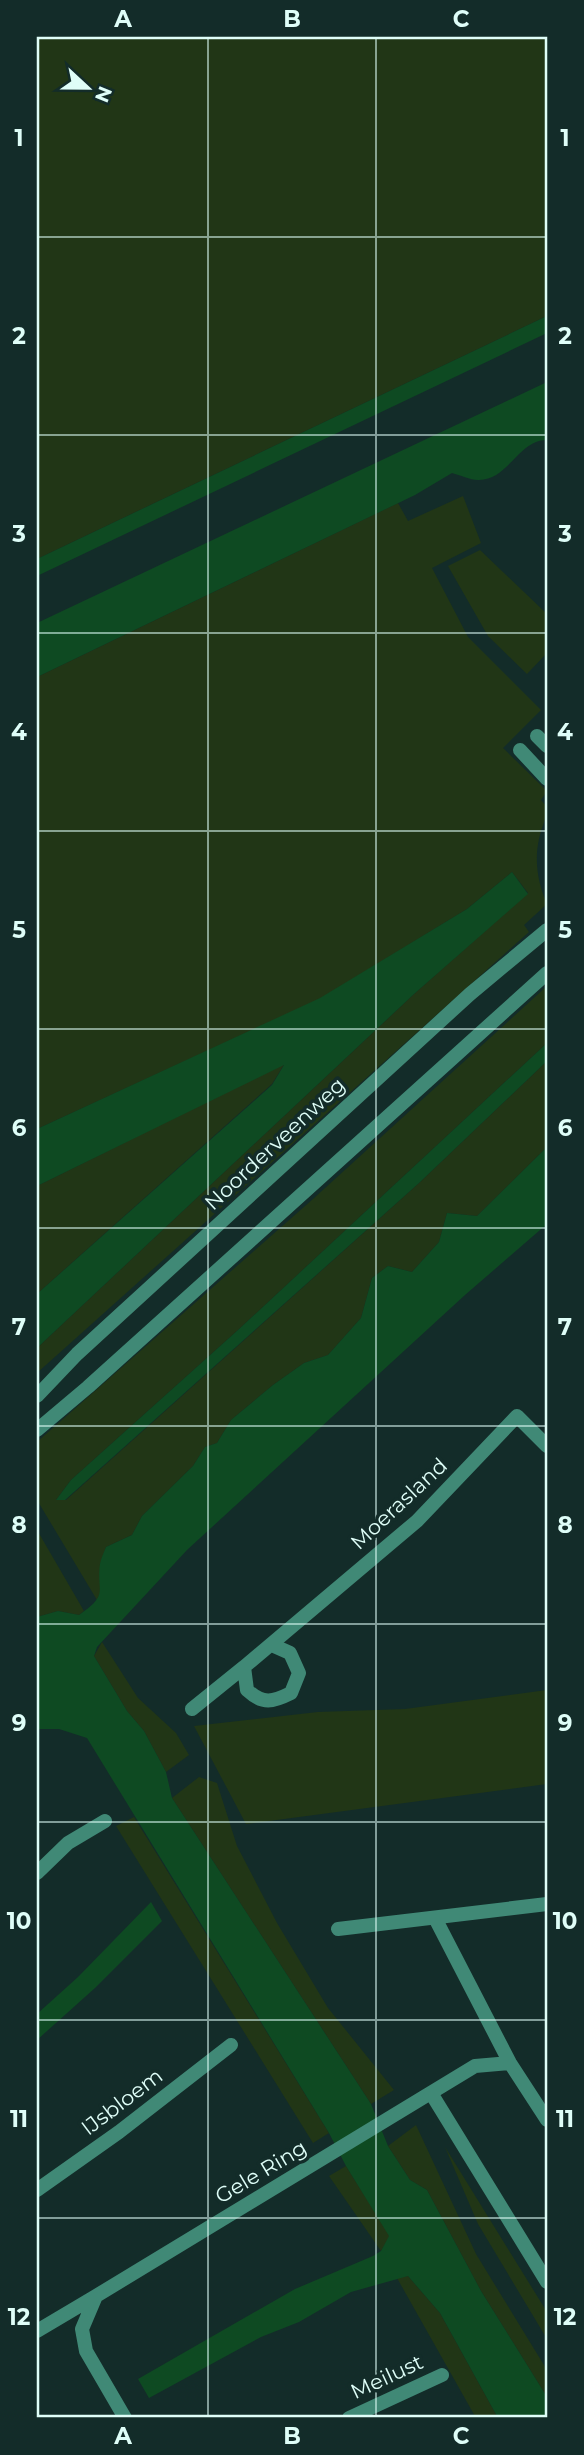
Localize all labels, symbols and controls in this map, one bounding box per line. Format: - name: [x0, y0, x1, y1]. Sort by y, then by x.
- text: A: [113, 5, 132, 33]
- text: B: [283, 5, 301, 33]
- text: C: [453, 5, 470, 33]
- north arrow: [52, 52, 122, 122]
- text: N: [90, 83, 117, 106]
- text: 1: [14, 124, 24, 152]
- text: 1: [560, 124, 570, 152]
- text: 2: [12, 322, 26, 350]
- text: 2: [558, 322, 572, 350]
- text: 3: [11, 520, 26, 548]
- text: 3: [557, 520, 572, 548]
- text: 4: [11, 718, 27, 746]
- text: 4: [557, 718, 573, 746]
- text: 5: [12, 916, 26, 944]
- text: 5: [558, 916, 572, 944]
- street label: Noorderveenweg: [199, 1072, 350, 1215]
- text: 6: [12, 1114, 27, 1142]
- text: 6: [558, 1114, 573, 1142]
- text: 7: [12, 1313, 26, 1341]
- text: 7: [558, 1313, 572, 1341]
- street label: Moerasland: [345, 1453, 452, 1555]
- text: 8: [11, 1511, 27, 1539]
- text: 8: [557, 1511, 573, 1539]
- text: 9: [12, 1709, 26, 1737]
- text: 9: [558, 1709, 572, 1737]
- text: 10: [7, 1907, 31, 1935]
- text: 10: [553, 1907, 577, 1935]
- street label: IJsbloem: [76, 2063, 167, 2140]
- text: 11: [10, 2105, 28, 2133]
- text: 11: [556, 2105, 574, 2133]
- street label: Gele Ring: [211, 2135, 311, 2209]
- text: 12: [8, 2303, 30, 2331]
- text: 12: [554, 2303, 576, 2331]
- street label: Meilust: [347, 2349, 427, 2404]
- text: A: [113, 2422, 132, 2450]
- text: B: [283, 2422, 301, 2450]
- text: C: [453, 2422, 470, 2450]

